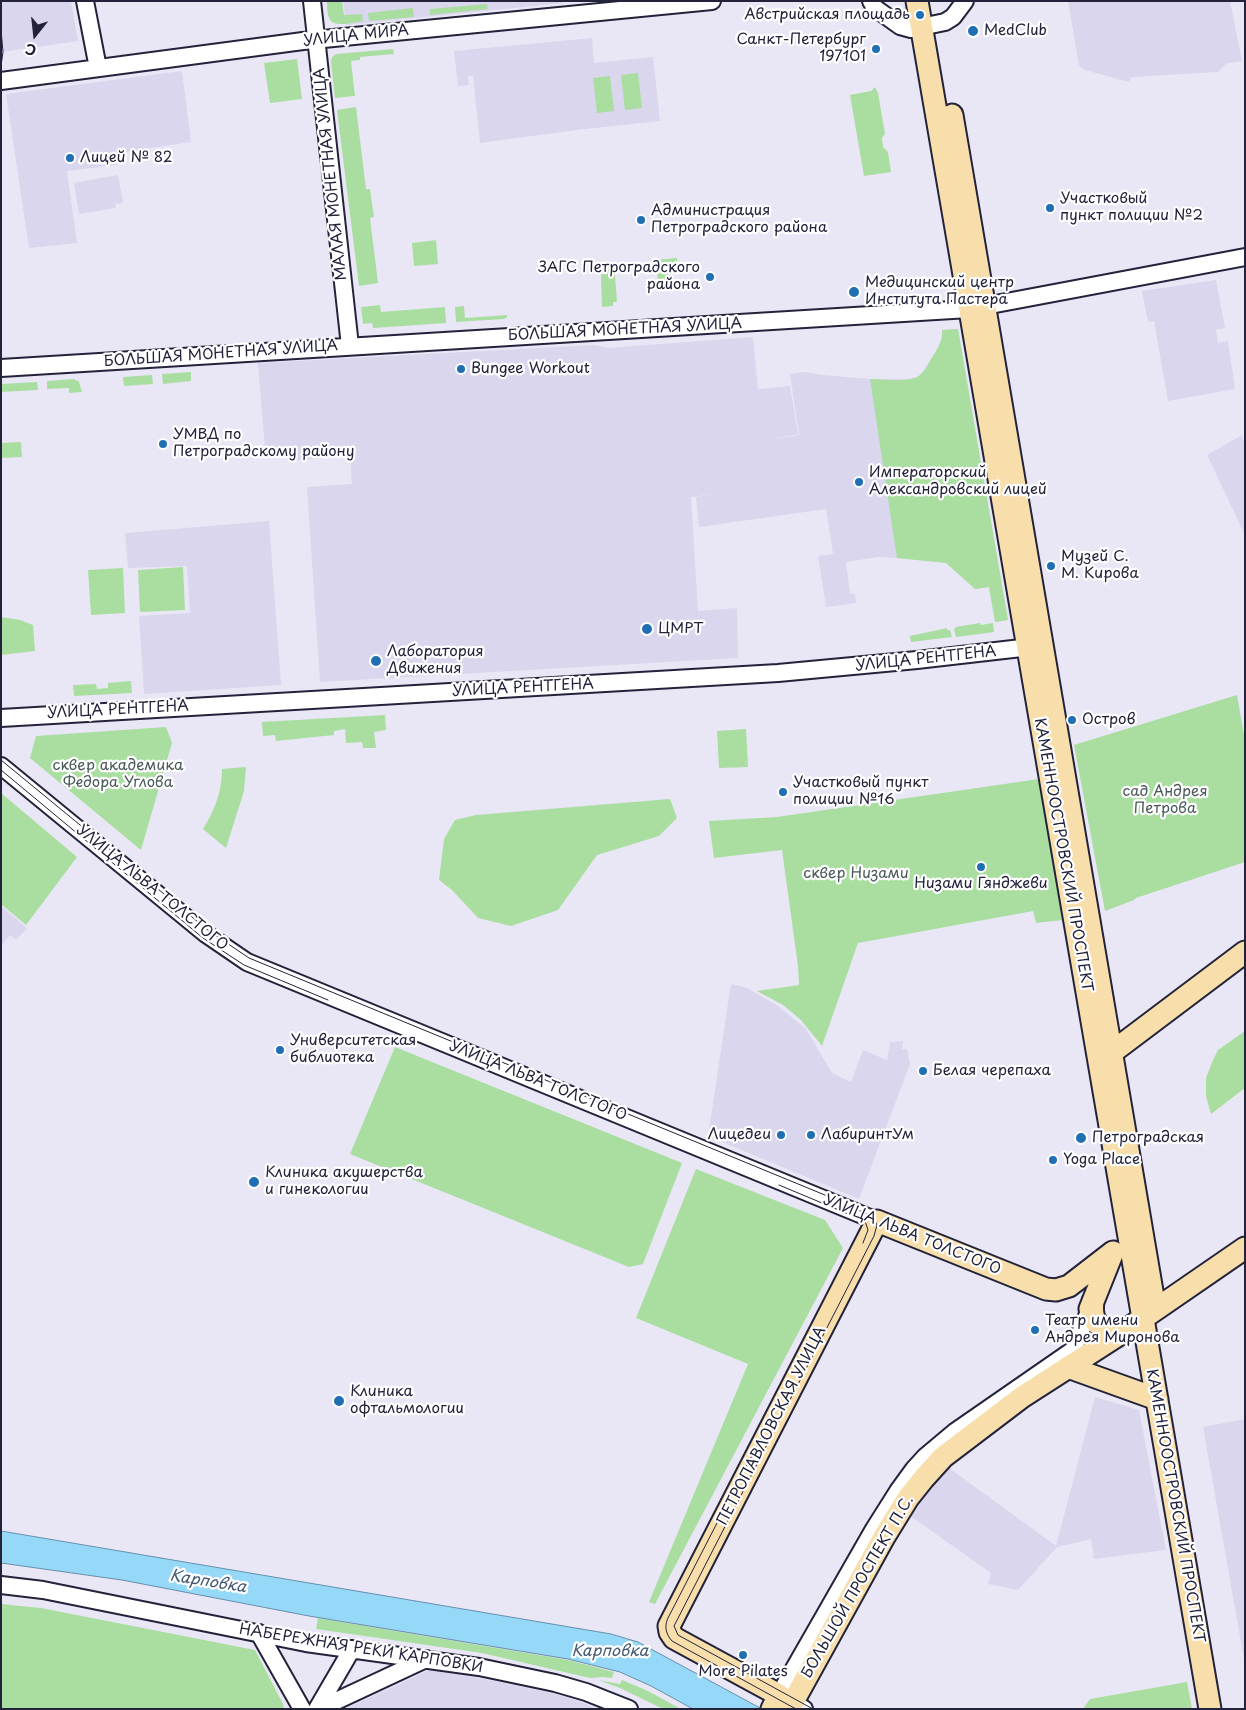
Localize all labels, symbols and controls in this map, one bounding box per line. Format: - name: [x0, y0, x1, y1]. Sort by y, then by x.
- place label: Австрийская площадь: [744, 6, 910, 24]
- marker: Австрийская площадь: [914, 9, 926, 21]
- north arrow: [10, 10, 60, 60]
- street label: УЛИЦА МИРА: [302, 22, 410, 50]
- place label: MedClub: [984, 22, 1047, 40]
- marker: MedClub: [966, 24, 980, 38]
- place label: Санкт-Петербург 197101: [737, 31, 866, 66]
- text: С: [23, 38, 39, 61]
- marker: Санкт-Петербург 197101: [870, 43, 882, 55]
- street label: МАЛАЯ МОНЕТНАЯ УЛИЦА: [311, 67, 351, 281]
- place label: Лицей № 82: [80, 149, 173, 167]
- marker: Лицей № 82: [64, 152, 76, 164]
- place label: Участковый пункт полиции №2: [1060, 190, 1203, 225]
- place label: Администрация Петроградского района: [651, 202, 827, 237]
- marker: Участковый пункт полиции №2: [1044, 202, 1056, 214]
- marker: Администрация Петроградского района: [635, 214, 647, 226]
- place label: ЗАГС Петроградского района: [538, 259, 700, 294]
- marker: ЗАГС Петроградского района: [704, 271, 716, 283]
- place label: Медицинский центр Института Пастера: [865, 274, 1014, 309]
- marker: Медицинский центр Института Пастера: [847, 285, 861, 299]
- street label: БОЛЬШАЯ МОНЕТНАЯ УЛИЦА: [507, 315, 743, 345]
- street label: БОЛЬШАЯ МОНЕТНАЯ УЛИЦА: [103, 337, 339, 371]
- place label: Bungee Workout: [471, 360, 590, 378]
- marker: Bungee Workout: [455, 363, 467, 375]
- place label: УМВД по Петроградскому району: [173, 426, 354, 461]
- marker: УМВД по Петроградскому району: [157, 438, 169, 450]
- place label: Императорский Александровский лицей: [869, 464, 1047, 499]
- marker: Императорский Александровский лицей: [853, 476, 865, 488]
- place label: Музей С. М. Кирова: [1061, 548, 1139, 583]
- marker: Музей С. М. Кирова: [1045, 560, 1057, 572]
- place label: ЦМРТ: [658, 620, 703, 638]
- marker: ЦМРТ: [640, 622, 654, 636]
- place label: Лаборатория Движения: [387, 643, 484, 678]
- street label: УЛИЦА РЕНТГЕНА: [855, 643, 997, 675]
- marker: Лаборатория Движения: [369, 654, 383, 668]
- street label: УЛИЦА РЕНТГЕНА: [452, 675, 594, 701]
- street label: УЛИЦА РЕНТГЕНА: [47, 697, 189, 723]
- place label: Остров: [1082, 711, 1136, 729]
- marker: Остров: [1066, 714, 1078, 726]
- street label: КАМЕННООСТРОВСКИЙ ПРОСПЕКТ: [1030, 717, 1096, 993]
- park label: сквер академика Федора Углова: [53, 757, 183, 792]
- place label: Участковый пункт полиции №16: [793, 774, 928, 809]
- park label: сад Андрея Петрова: [1122, 783, 1208, 818]
- marker: Участковый пункт полиции №16: [777, 786, 789, 798]
- street label: УЛИЦА ЛЬВА ТОЛСТОГО: [73, 821, 231, 955]
- marker: Низами Гянджеви: [975, 861, 987, 873]
- park label: сквер Низами: [803, 865, 909, 883]
- place label: Низами Гянджеви: [914, 875, 1048, 893]
- place label: Университетская библиотека: [290, 1032, 416, 1067]
- street label: УЛИЦА ЛЬВА ТОЛСТОГО: [447, 1037, 629, 1125]
- marker: Университетская библиотека: [274, 1044, 286, 1056]
- place label: Белая черепаха: [933, 1062, 1051, 1080]
- marker: Белая черепаха: [917, 1065, 929, 1077]
- place label: Лицедеи: [708, 1126, 771, 1144]
- place label: ЛабиринтУм: [821, 1126, 914, 1144]
- marker: Лицедеи: [775, 1129, 787, 1141]
- marker: ЛабиринтУм: [805, 1129, 817, 1141]
- place label: Петроградская: [1092, 1129, 1204, 1147]
- marker: Петроградская: [1074, 1131, 1088, 1145]
- place label: Yoga Place: [1063, 1151, 1140, 1169]
- marker: Yoga Place: [1047, 1154, 1059, 1166]
- place label: Клиника акушерства и гинекологии: [265, 1164, 423, 1199]
- marker: Клиника акушерства и гинекологии: [247, 1175, 261, 1189]
- street label: УЛИЦА ЛЬВА ТОЛСТОГО: [821, 1191, 1003, 1279]
- place label: Театр имени Андрея Миронова: [1045, 1312, 1180, 1347]
- street label: ПЕТРОПАВЛОВСКАЯ УЛИЦА: [714, 1324, 830, 1528]
- marker: Театр имени Андрея Миронова: [1029, 1324, 1041, 1336]
- street label: КАМЕННООСТРОВСКИЙ ПРОСПЕКТ: [1142, 1368, 1208, 1644]
- place label: Клиника офтальмологии: [350, 1383, 464, 1418]
- marker: Клиника офтальмологии: [332, 1394, 346, 1408]
- street label: БОЛЬШОЙ ПРОСПЕКТ П.С.: [798, 1493, 918, 1681]
- water label: Карповка: [169, 1567, 247, 1597]
- street label: НАБЕРЕЖНАЯ РЕКИ КАРПОВКИ: [238, 1621, 484, 1677]
- water label: Карповка: [572, 1642, 648, 1662]
- marker: More Pilates: [737, 1649, 749, 1661]
- place label: More Pilates: [698, 1663, 788, 1681]

